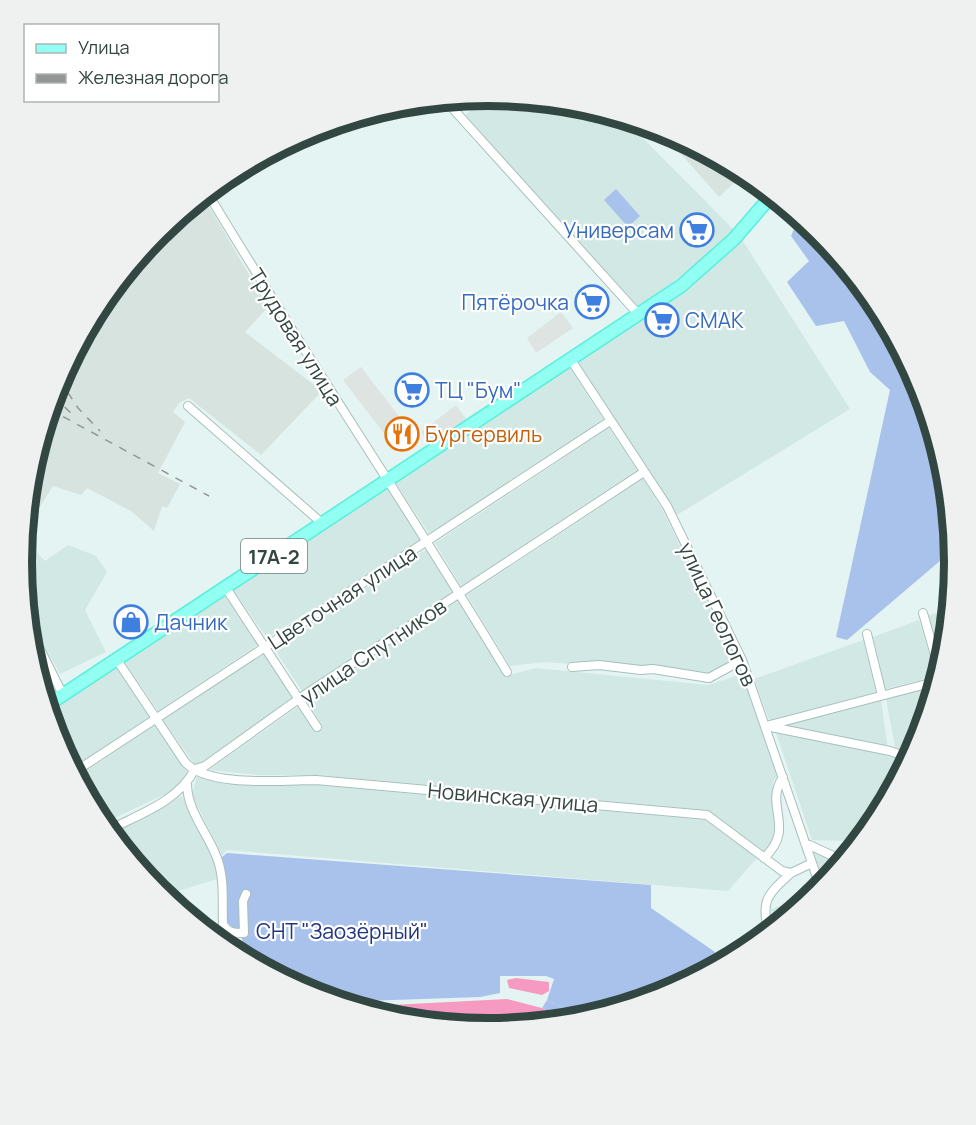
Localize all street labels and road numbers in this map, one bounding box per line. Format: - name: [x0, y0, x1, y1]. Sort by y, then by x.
- street label: Трудовая улица: [242, 263, 350, 411]
- street label: Цветочная улица: [262, 538, 422, 656]
- street label: улица Геологов: [672, 538, 764, 690]
- road number: 17А-2: [241, 539, 307, 573]
- street label: улица Спутников: [295, 592, 451, 710]
- street label: Новинская улица: [426, 776, 600, 818]

